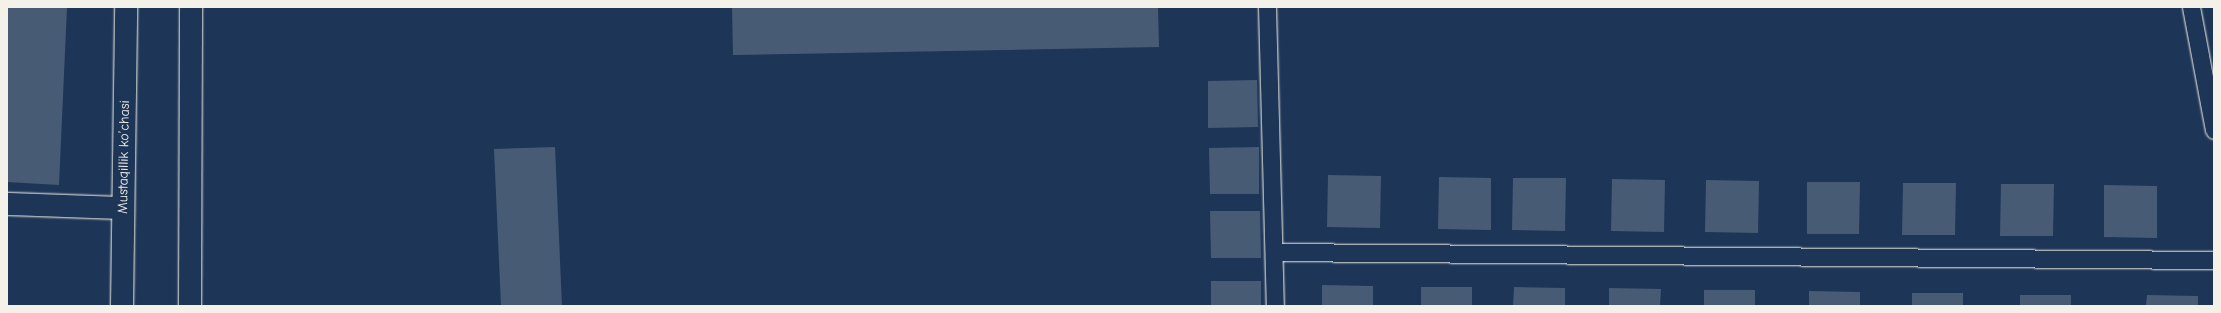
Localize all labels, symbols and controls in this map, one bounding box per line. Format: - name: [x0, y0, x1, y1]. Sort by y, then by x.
- street label: Mustaqillik ko’chasi: [115, 100, 133, 214]

